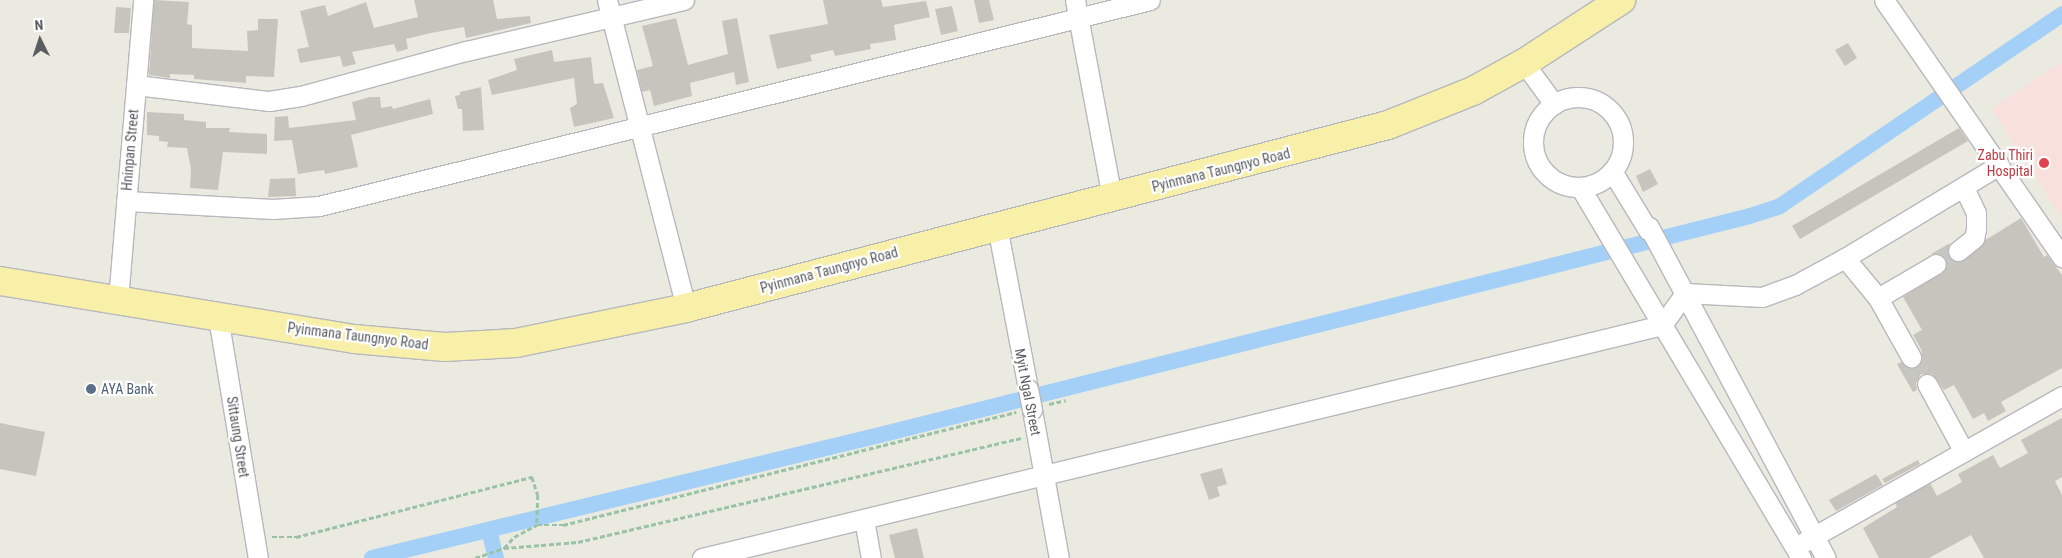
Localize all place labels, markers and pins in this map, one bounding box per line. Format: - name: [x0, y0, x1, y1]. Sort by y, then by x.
- place label: Zabu Thiri Hospital: [1977, 147, 2033, 180]
- marker: Zabu Thiri Hospital: [2037, 156, 2051, 170]
- place label: AYA Bank: [101, 381, 154, 397]
- marker: AYA Bank: [85, 383, 97, 395]

